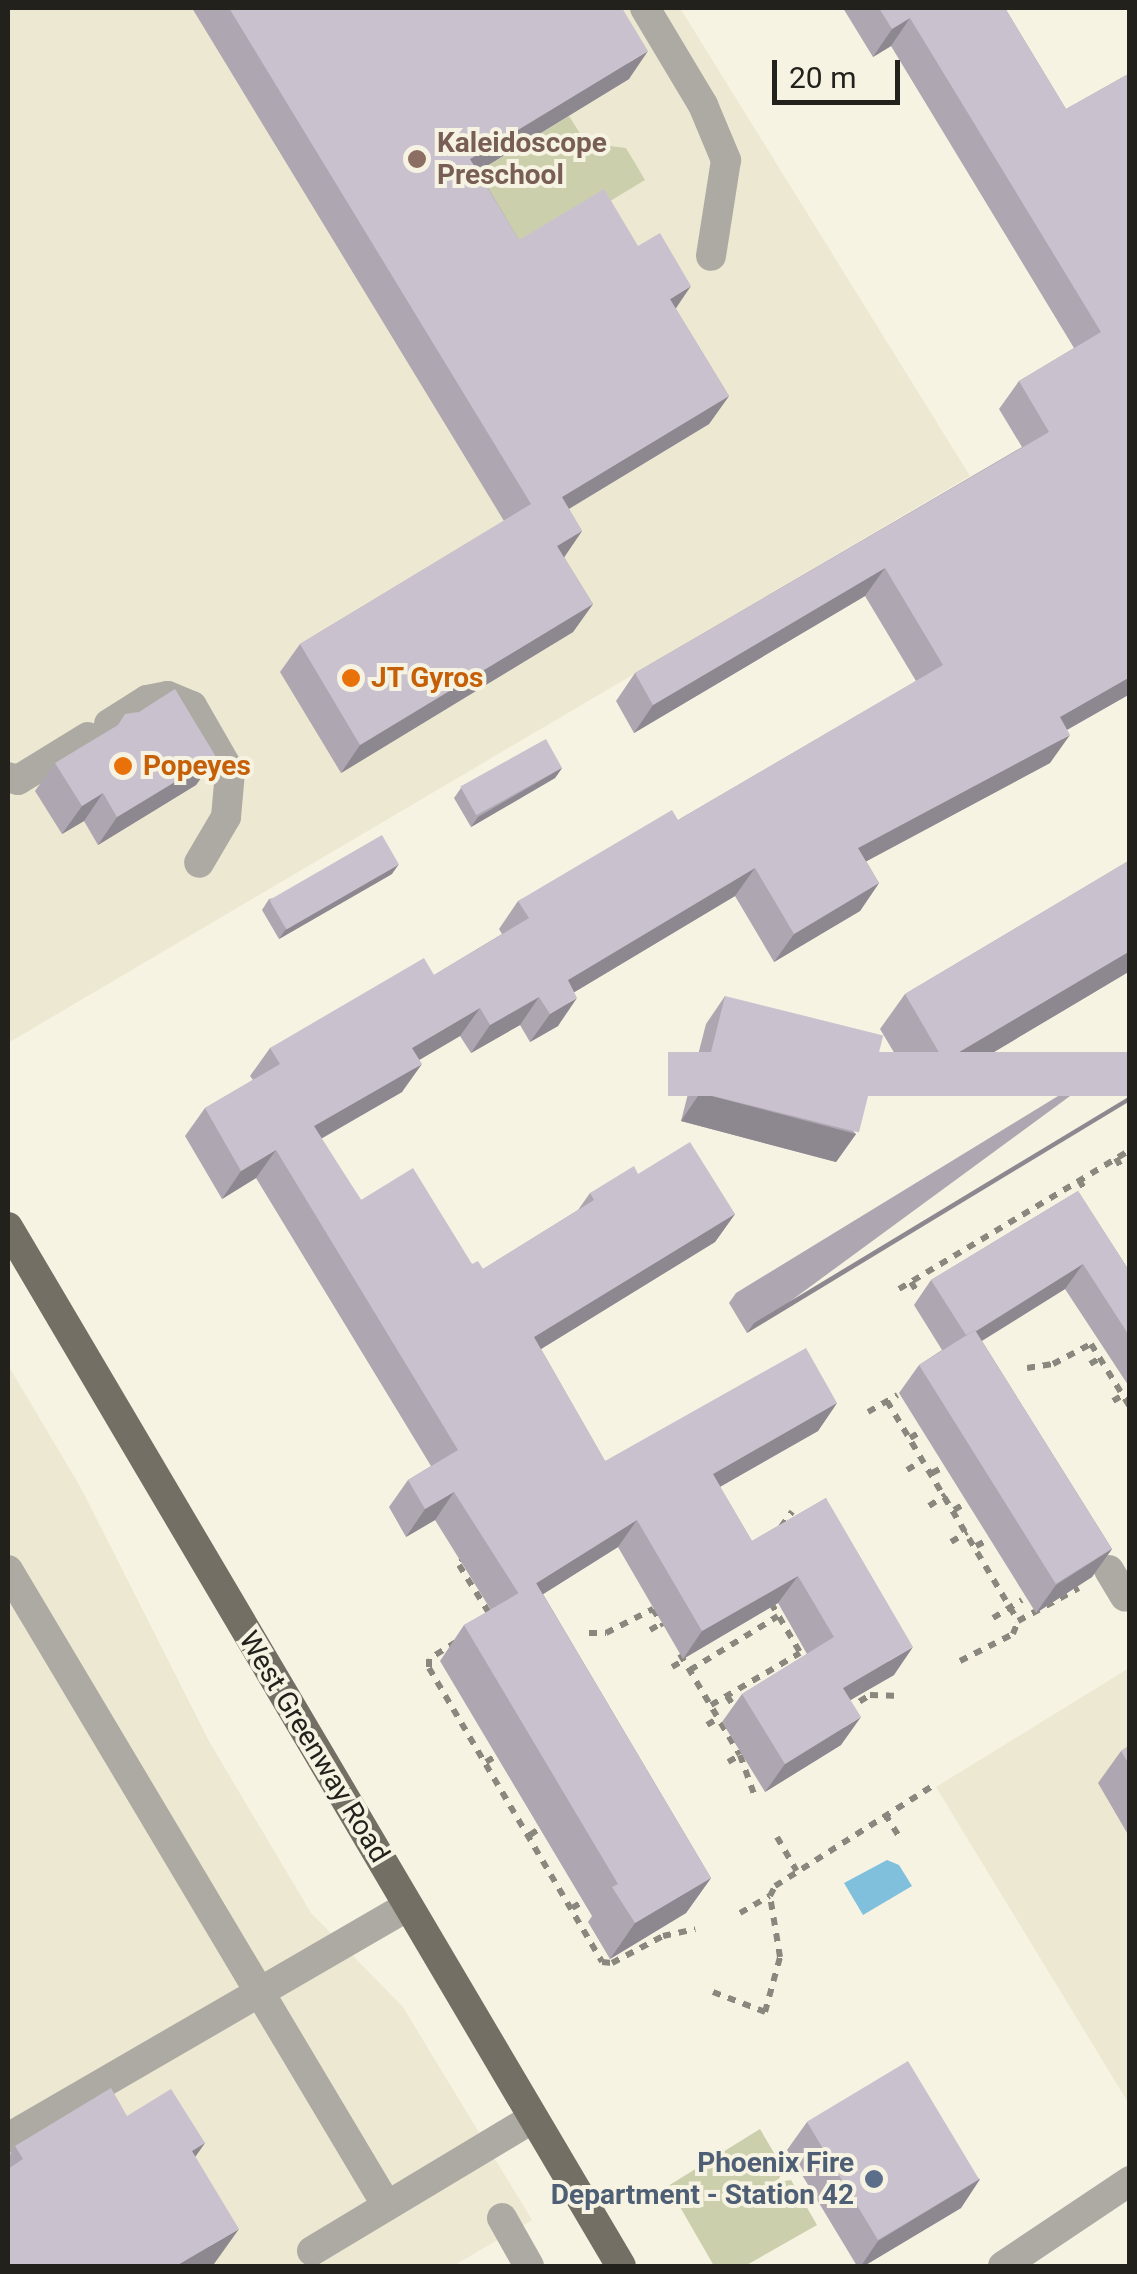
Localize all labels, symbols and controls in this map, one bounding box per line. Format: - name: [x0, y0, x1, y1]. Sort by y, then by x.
- scale bar: [777, 40, 904, 102]
- text: 20 m: [789, 60, 856, 95]
- place label: Kaleidoscope Preschool: [437, 126, 607, 192]
- marker: Kaleidoscope Preschool: [406, 148, 428, 170]
- place label: JT Gyros: [371, 661, 484, 695]
- marker: JT Gyros: [340, 667, 362, 689]
- place label: Popeyes: [143, 749, 251, 783]
- marker: Popeyes: [112, 755, 134, 777]
- street label: West Greenway Road: [232, 1625, 396, 1869]
- place label: Phoenix Fire Department - Station 42: [551, 2146, 854, 2212]
- marker: Phoenix Fire Department - Station 42: [863, 2168, 885, 2190]

